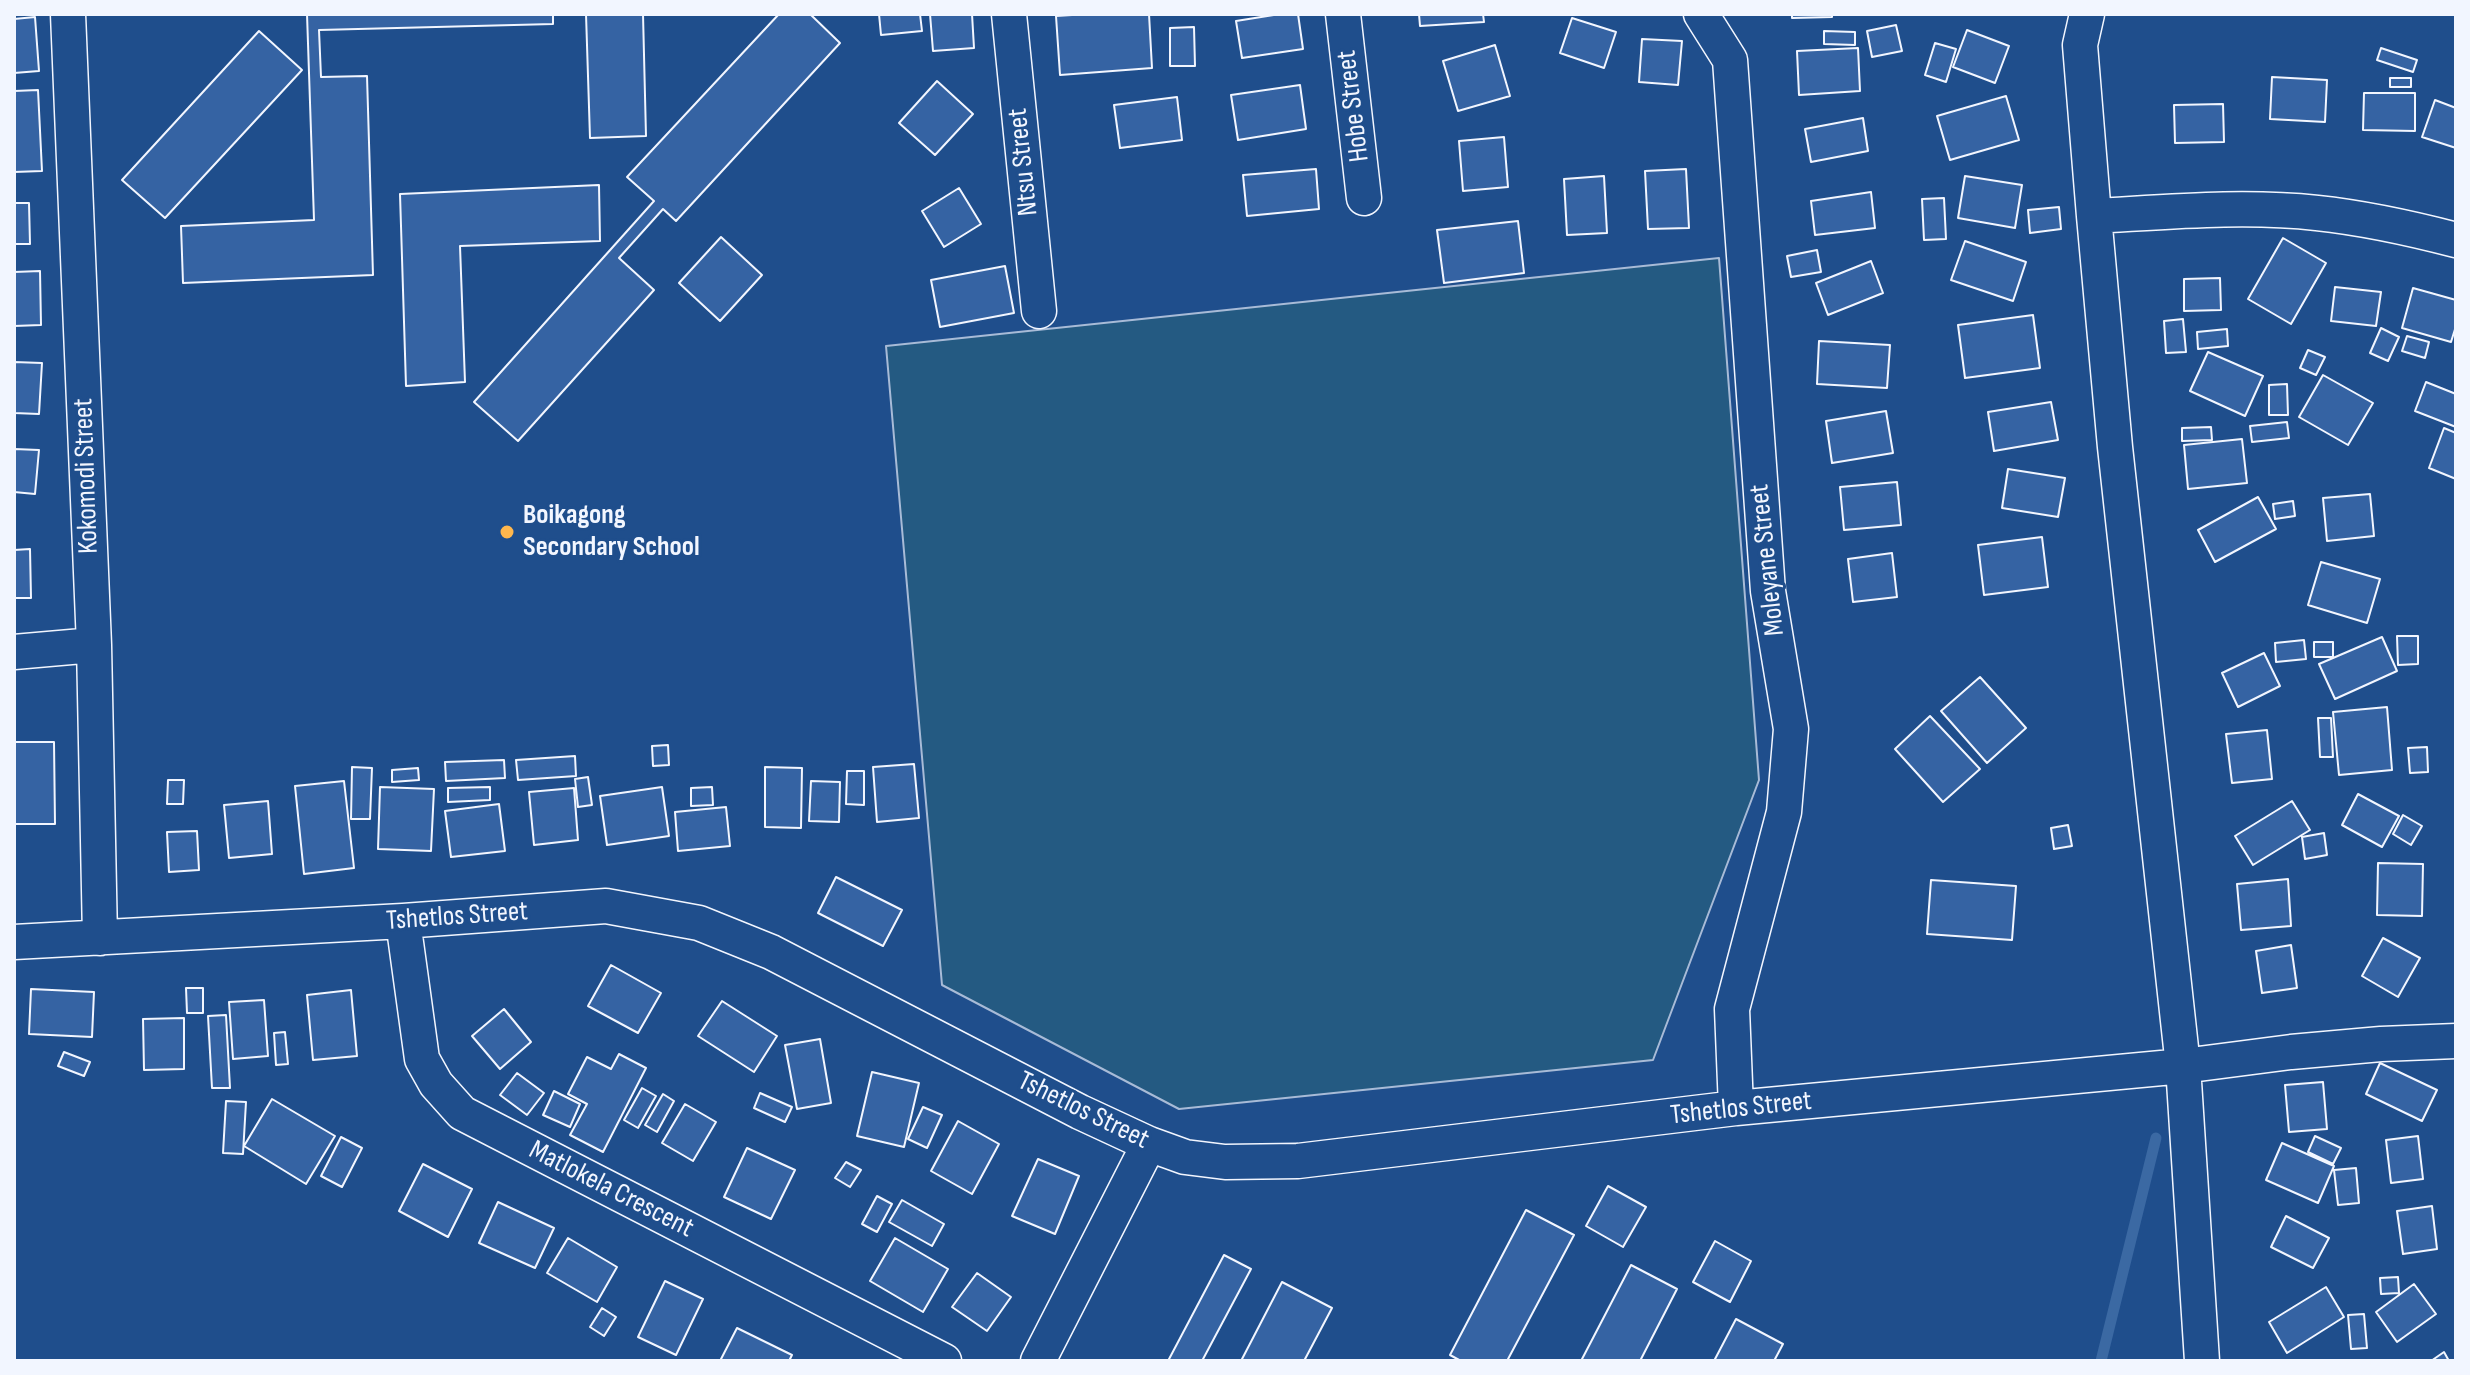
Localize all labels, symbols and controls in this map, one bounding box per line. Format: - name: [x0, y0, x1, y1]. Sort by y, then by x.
- street label: Hobe Street: [1330, 48, 1378, 164]
- street label: Ntsu Street: [1002, 107, 1046, 217]
- street label: Kokomodi Street: [67, 398, 107, 554]
- street label: Moleyane Street: [1743, 482, 1793, 638]
- place label: Boikagong Secondary School: [523, 499, 700, 565]
- marker: Boikagong Secondary School: [498, 523, 516, 541]
- street label: Tshetlos Street: [385, 895, 529, 939]
- street label: Tshetlos Street: [1012, 1065, 1154, 1157]
- street label: Tshetlos Street: [1669, 1085, 1813, 1133]
- street label: Matlokela Crescent: [523, 1134, 699, 1246]

